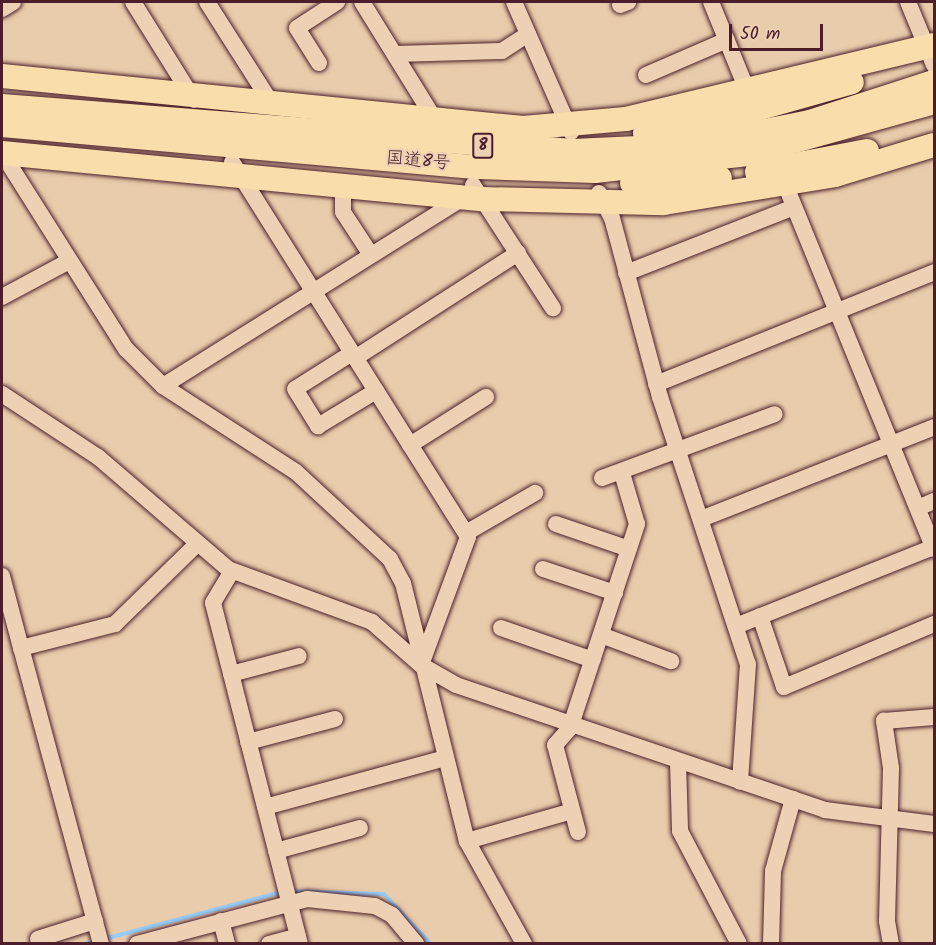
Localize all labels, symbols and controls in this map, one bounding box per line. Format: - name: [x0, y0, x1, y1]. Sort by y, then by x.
- scale bar: [732, 12, 826, 50]
- text: 50 m: [740, 20, 780, 49]
- road number: 8: [471, 133, 495, 159]
- street label: 国道8号: [385, 148, 451, 176]

